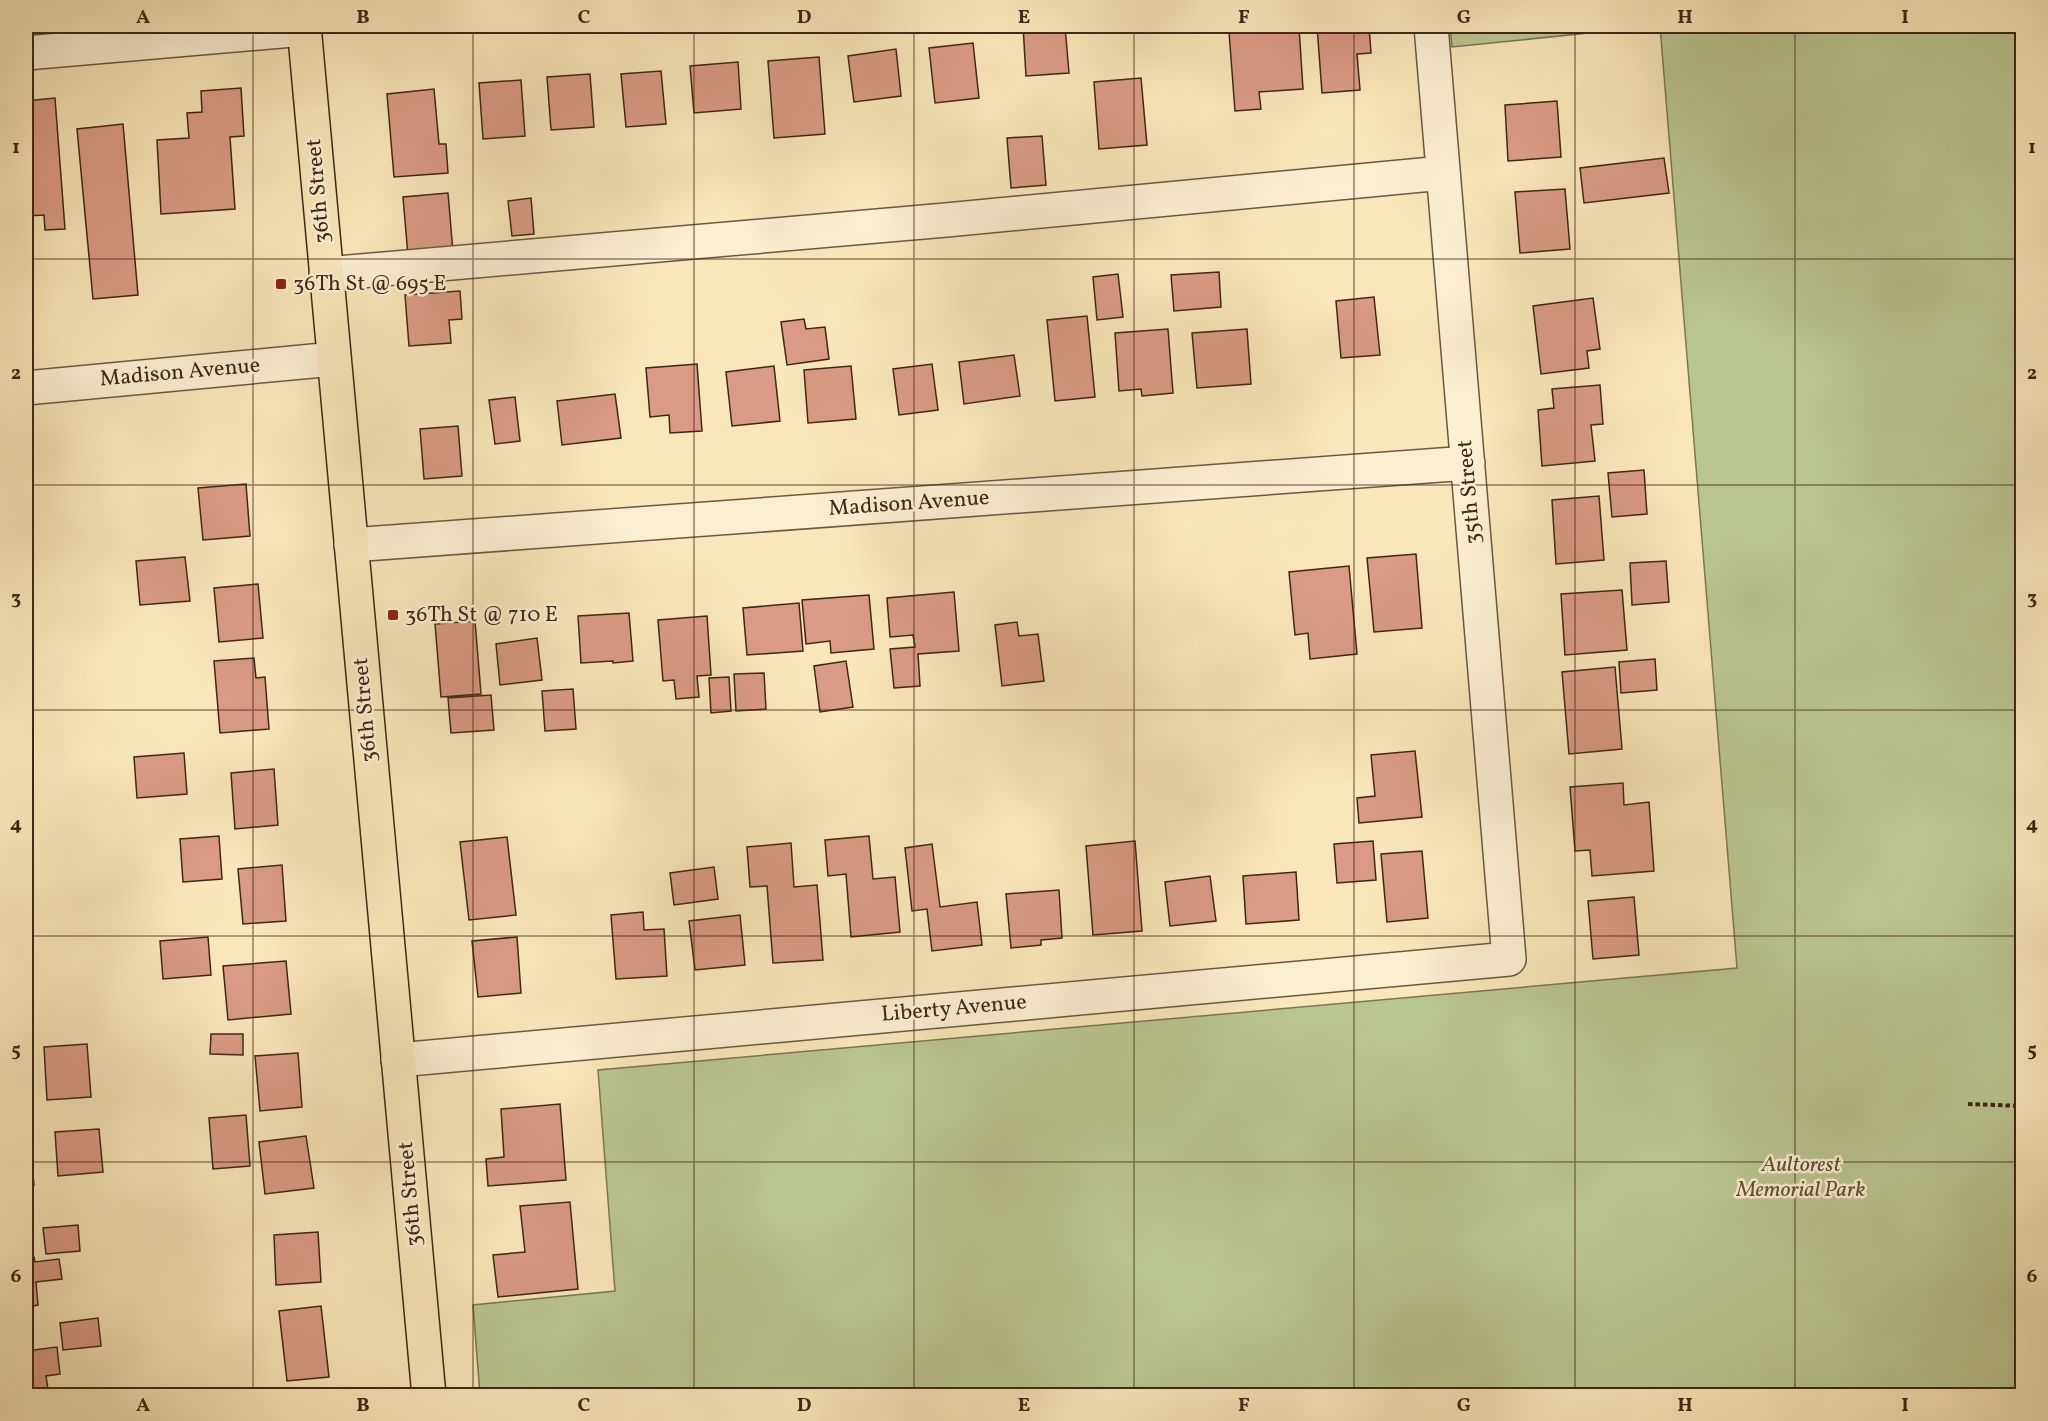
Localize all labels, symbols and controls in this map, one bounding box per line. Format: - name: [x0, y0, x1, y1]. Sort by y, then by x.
- text: A: [136, 4, 150, 32]
- text: B: [356, 4, 370, 32]
- text: C: [578, 4, 591, 32]
- text: D: [797, 4, 811, 32]
- text: E: [1018, 4, 1030, 32]
- text: F: [1238, 4, 1250, 32]
- text: G: [1457, 4, 1471, 32]
- text: H: [1677, 4, 1693, 32]
- text: I: [1901, 4, 1909, 32]
- text: 1: [12, 134, 20, 162]
- text: 1: [2028, 134, 2036, 162]
- street label: 36th Street: [299, 137, 339, 245]
- place label: 36Th St @ 695 E: [293, 269, 447, 300]
- marker: 36Th St @ 695 E: [274, 277, 288, 291]
- street label: Madison Avenue: [98, 351, 262, 395]
- text: 2: [11, 360, 21, 388]
- text: 2: [2027, 360, 2037, 388]
- street label: 35th Street: [1450, 438, 1490, 546]
- street label: Madison Avenue: [828, 483, 990, 525]
- text: 3: [11, 585, 21, 613]
- text: 3: [2027, 585, 2037, 613]
- place label: 36Th St @ 710 E: [405, 600, 558, 631]
- marker: 36Th St @ 710 E: [386, 608, 400, 622]
- street label: 36th Street: [346, 656, 386, 764]
- text: 4: [10, 811, 22, 839]
- text: 4: [2026, 811, 2038, 839]
- street label: Liberty Avenue: [880, 987, 1028, 1031]
- text: 5: [11, 1037, 21, 1065]
- text: 5: [2027, 1037, 2037, 1065]
- street label: 36th Street: [391, 1140, 431, 1248]
- park label: Aultorest Memorial Park: [1736, 1150, 1865, 1206]
- text: 6: [11, 1263, 22, 1291]
- text: 6: [2027, 1263, 2038, 1291]
- text: A: [136, 1392, 150, 1420]
- text: B: [356, 1392, 370, 1420]
- text: C: [578, 1392, 591, 1420]
- text: D: [797, 1392, 811, 1420]
- text: E: [1018, 1392, 1030, 1420]
- text: F: [1238, 1392, 1250, 1420]
- text: G: [1457, 1392, 1471, 1420]
- text: H: [1677, 1392, 1693, 1420]
- text: I: [1901, 1392, 1909, 1420]

